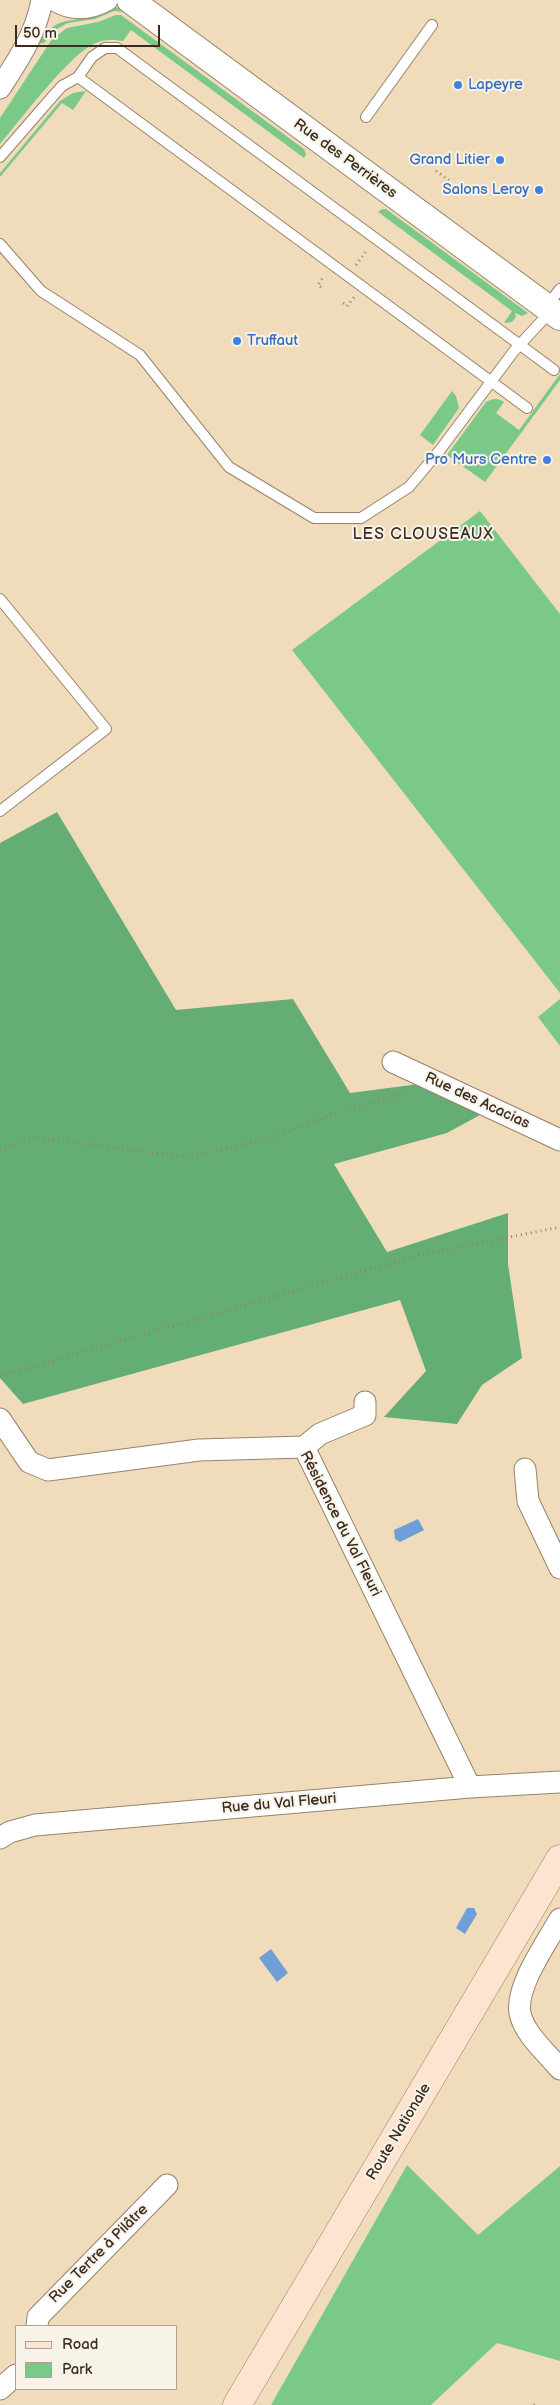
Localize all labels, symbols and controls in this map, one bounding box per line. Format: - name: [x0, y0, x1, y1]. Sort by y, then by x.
- scale bar: [18, 15, 162, 47]
- text: 50 m: [23, 24, 57, 43]
- place label: Lapeyre: [468, 76, 523, 94]
- marker: Lapeyre: [452, 79, 464, 91]
- street label: Rue des Perrières: [290, 115, 400, 203]
- place label: Grand Litier: [409, 151, 490, 169]
- marker: Grand Litier: [494, 154, 506, 166]
- place label: Salons Leroy: [442, 181, 529, 199]
- marker: Salons Leroy: [533, 184, 545, 196]
- place label: Truffaut: [247, 332, 298, 350]
- marker: Truffaut: [231, 335, 243, 347]
- place label: Pro Murs Centre: [425, 451, 537, 469]
- marker: Pro Murs Centre: [541, 454, 553, 466]
- district label: LES CLOUSEAUX: [351, 525, 495, 545]
- street label: Rue des Acacias: [422, 1069, 532, 1133]
- street label: Résidence du Val Fleuri: [295, 1448, 385, 1600]
- street label: Rue du Val Fleuri: [221, 1790, 337, 1818]
- street label: Route Nationale: [363, 2080, 435, 2184]
- street label: Rue Tertre à Pilâtre: [46, 2201, 152, 2307]
- legend: [15, 2325, 178, 2390]
- text: Road: [62, 2335, 98, 2354]
- text: Park: [62, 2360, 92, 2379]

